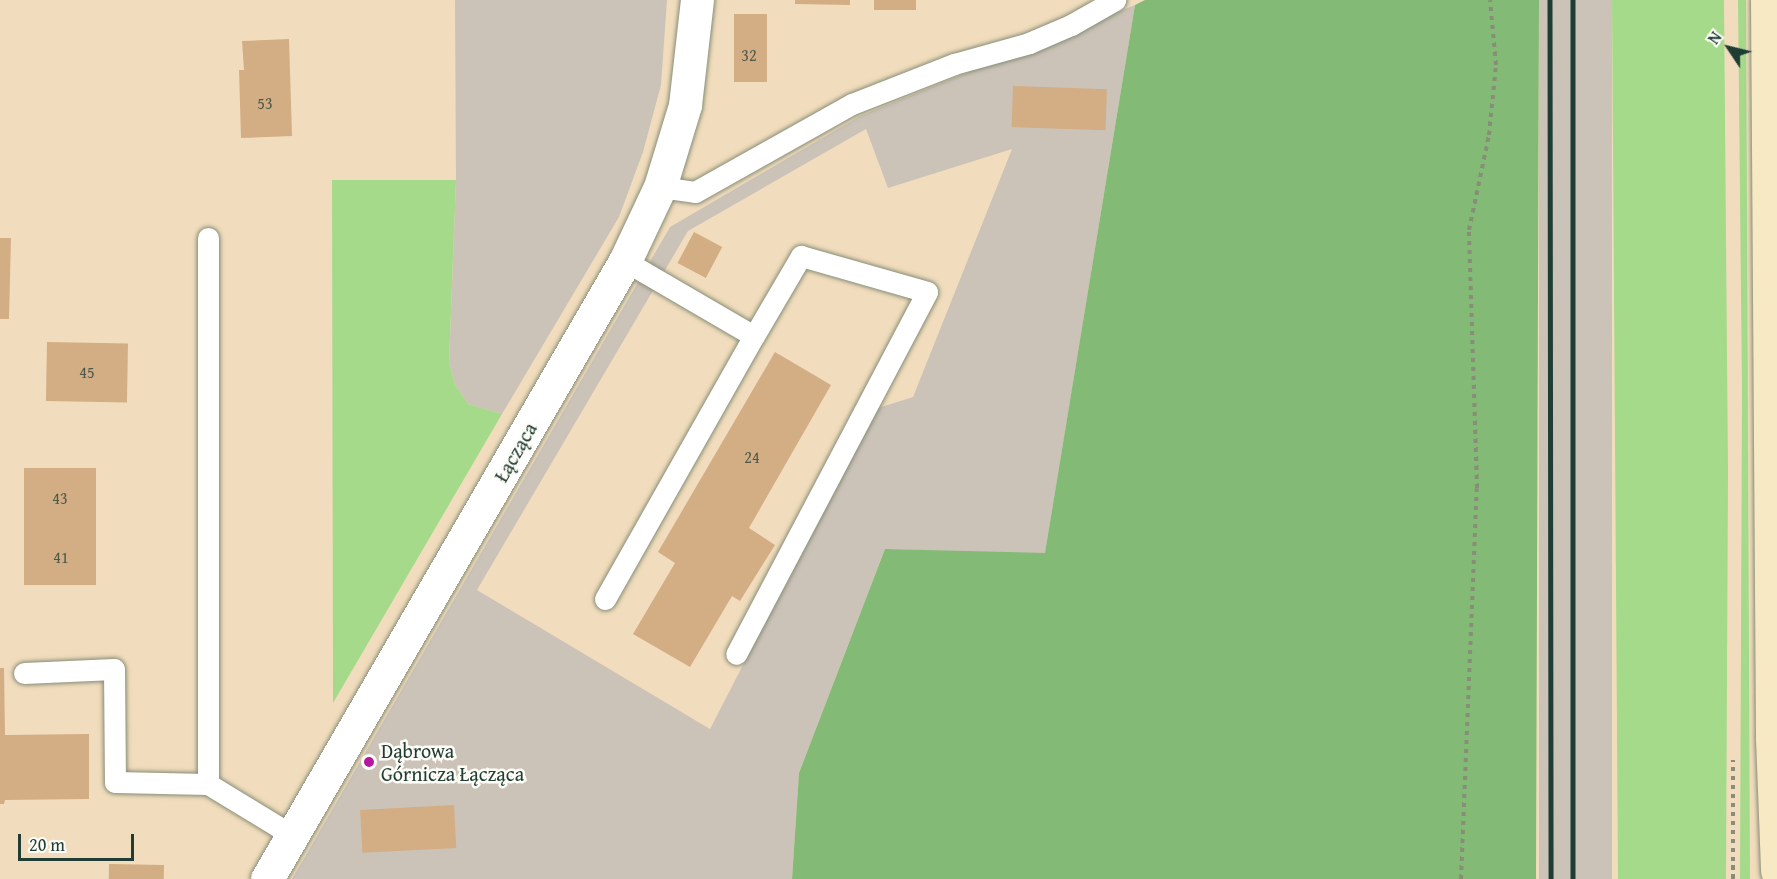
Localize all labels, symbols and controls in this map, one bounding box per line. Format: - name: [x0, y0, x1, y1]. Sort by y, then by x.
- north arrow: [1699, 18, 1759, 78]
- text: N: [1701, 26, 1727, 49]
- house number: 32: [741, 45, 757, 65]
- house number: 53: [257, 93, 273, 113]
- house number: 45: [79, 362, 95, 382]
- street label: Łącząca: [488, 418, 542, 486]
- house number: 24: [744, 447, 760, 467]
- house number: 43: [52, 488, 68, 508]
- house number: 41: [53, 547, 69, 567]
- place label: Dąbrowa Górnicza Łącząca: [381, 738, 524, 785]
- marker: Dąbrowa Górnicza Łącząca: [362, 755, 376, 769]
- scale bar: [21, 822, 136, 860]
- text: 20 m: [29, 831, 65, 858]

